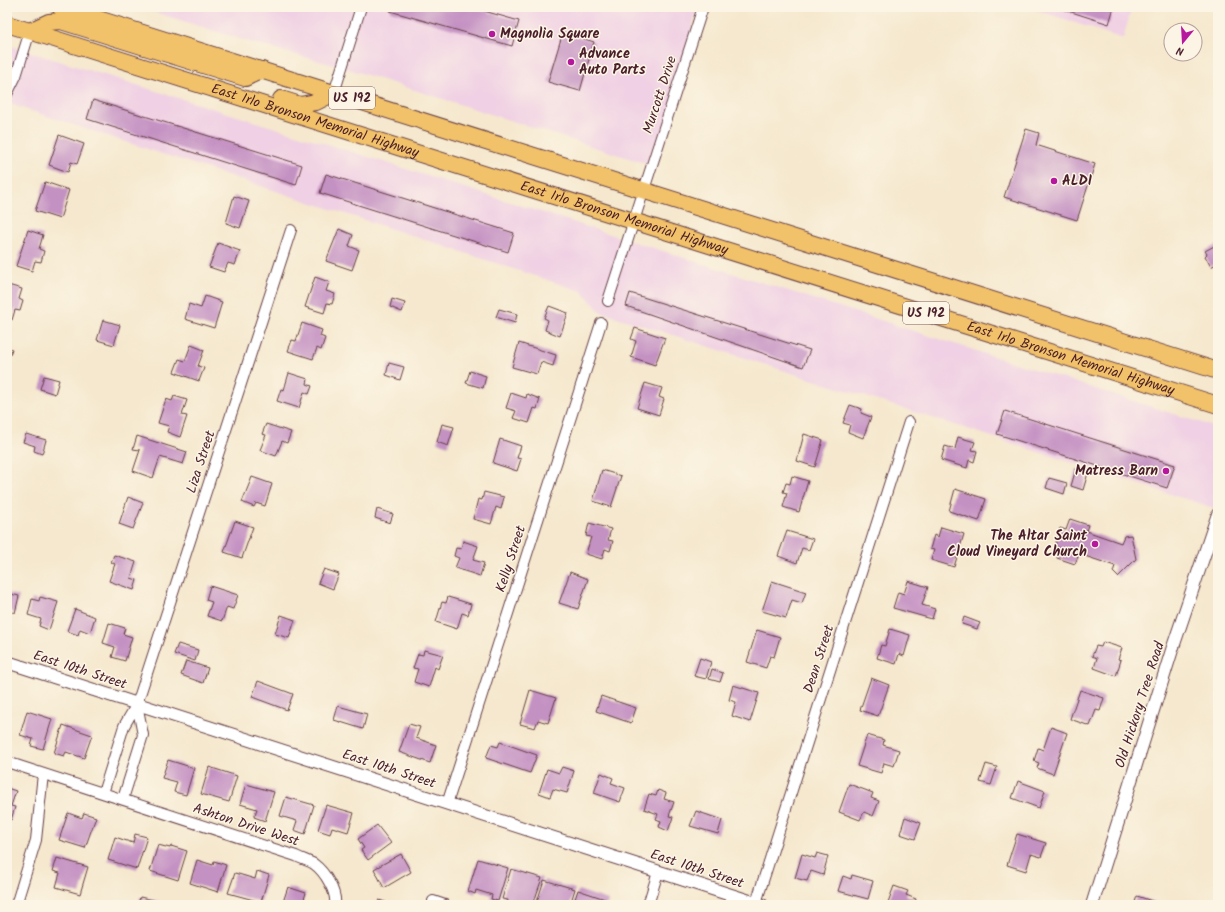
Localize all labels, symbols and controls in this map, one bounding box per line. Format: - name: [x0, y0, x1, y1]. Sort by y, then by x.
- north arrow: [1163, 22, 1203, 62]
- place label: Magnolia Square: [500, 23, 599, 45]
- marker: Magnolia Square: [487, 29, 497, 39]
- text: N: [1174, 41, 1186, 60]
- place label: Advance Auto Parts: [579, 43, 646, 81]
- street label: Murcott Drive: [637, 53, 683, 137]
- marker: Advance Auto Parts: [566, 57, 576, 67]
- street label: East Irlo Bronson Memorial Highway: [208, 78, 422, 164]
- road number: US 192: [329, 87, 375, 109]
- place label: ALDI: [1062, 170, 1092, 192]
- street label: East Irlo Bronson Memorial Highway: [517, 175, 731, 261]
- marker: ALDI: [1049, 176, 1059, 186]
- road number: US 192: [903, 302, 949, 324]
- street label: East Irlo Bronson Memorial Highway: [964, 316, 1178, 402]
- street label: Liza Street: [181, 427, 222, 496]
- place label: Matress Barn: [1075, 460, 1158, 482]
- marker: Matress Barn: [1161, 466, 1171, 476]
- street label: Kelly Street: [490, 522, 532, 595]
- place label: The Altar Saint Cloud Vineyard Church: [947, 525, 1088, 563]
- marker: The Altar Saint Cloud Vineyard Church: [1090, 539, 1100, 549]
- street label: Dean Street: [798, 622, 841, 696]
- street label: Old Hickory Tree Road: [1109, 638, 1171, 771]
- street label: East 10th Street: [30, 645, 130, 696]
- street label: East 10th Street: [339, 744, 439, 795]
- street label: Ashton Drive West: [190, 798, 302, 853]
- street label: East 10th Street: [647, 844, 747, 895]

